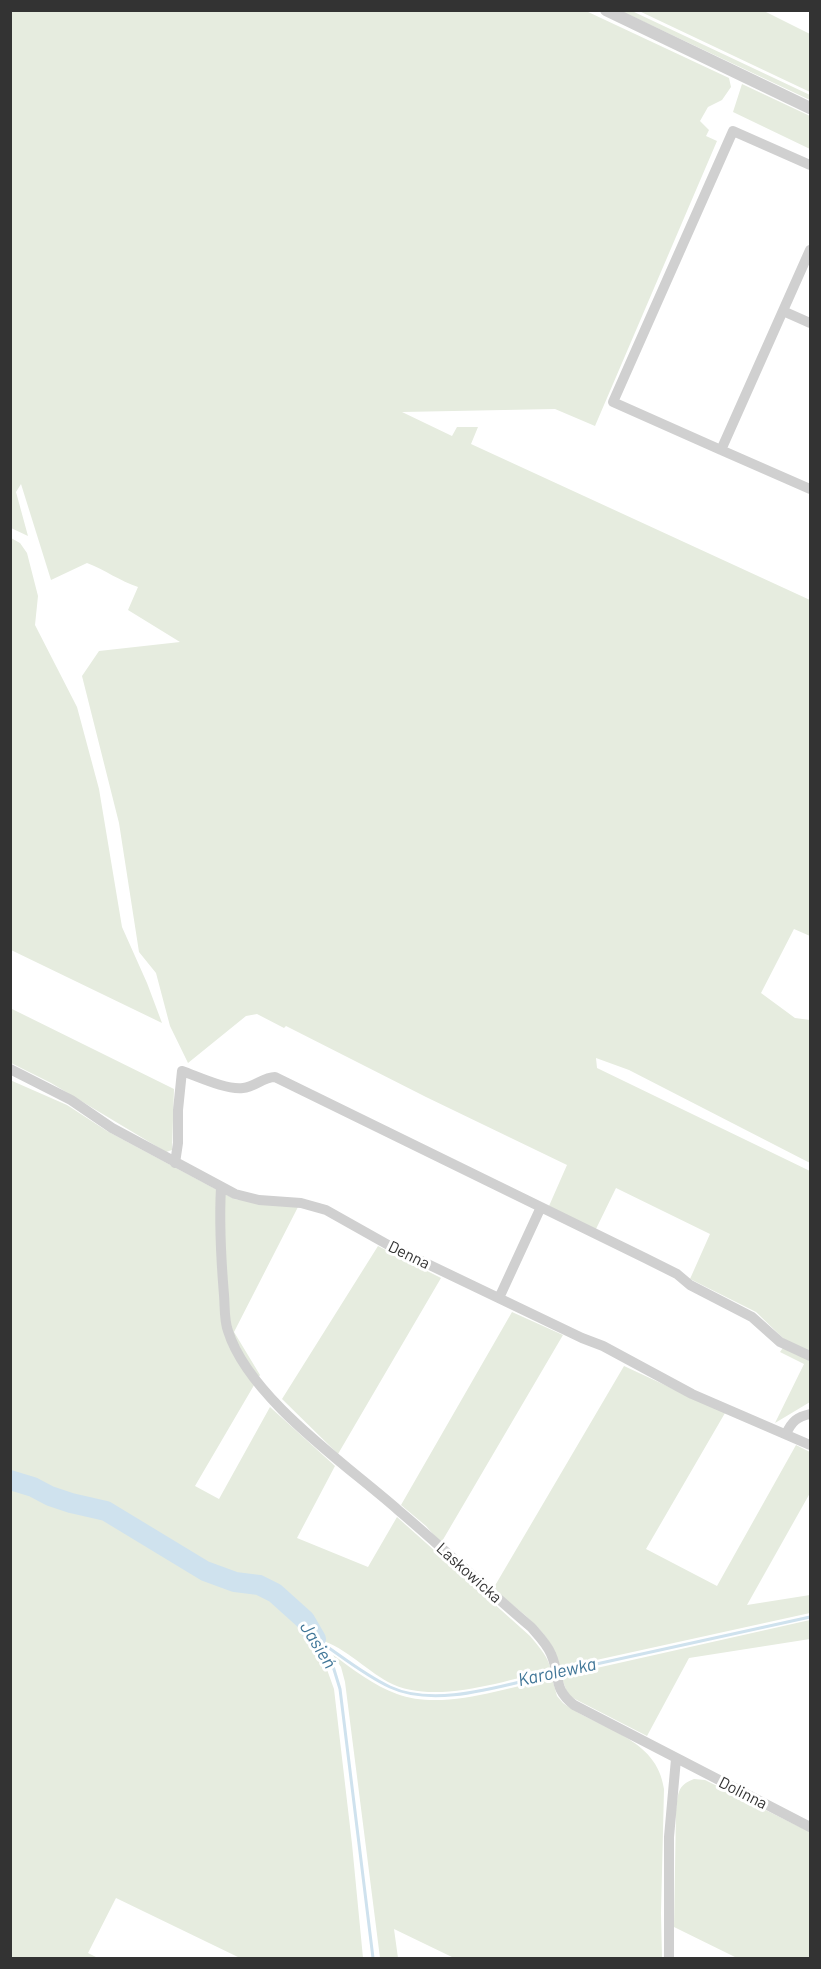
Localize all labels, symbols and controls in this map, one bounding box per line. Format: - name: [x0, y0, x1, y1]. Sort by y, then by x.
- street label: Denna: [385, 1237, 433, 1273]
- street label: Laskowicka: [432, 1539, 506, 1607]
- water label: Jasień: [295, 1618, 341, 1672]
- water label: Karolewka: [516, 1653, 598, 1691]
- street label: Dolinna: [716, 1773, 770, 1813]

